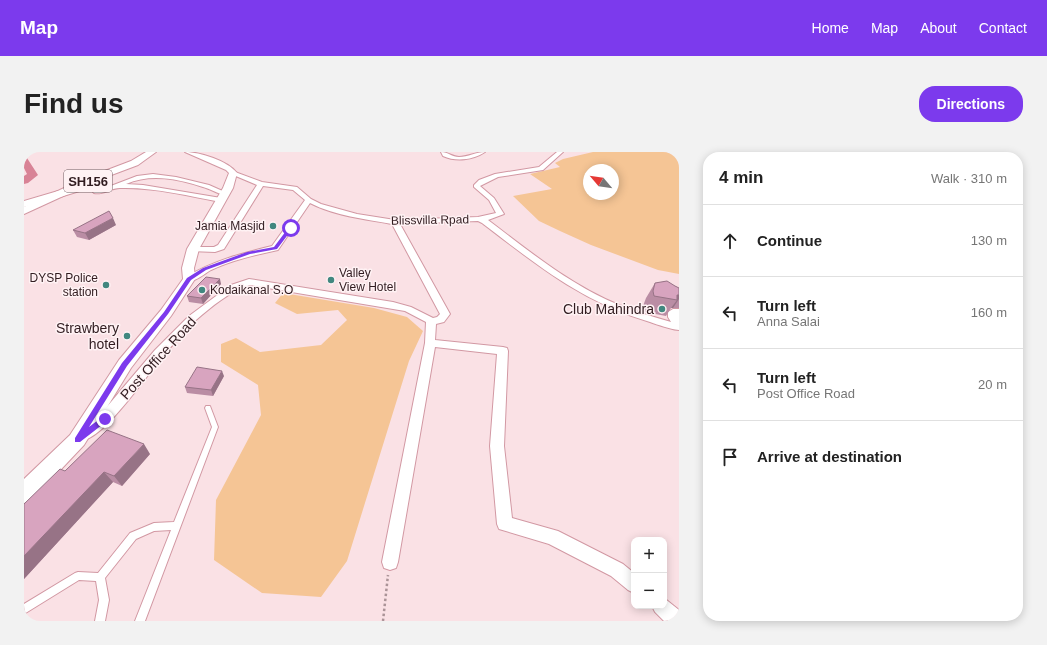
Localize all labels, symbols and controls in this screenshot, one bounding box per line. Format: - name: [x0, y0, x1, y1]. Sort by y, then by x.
- text: Map: [20, 17, 58, 38]
- text: Home: [812, 20, 849, 36]
- text: Map: [871, 20, 898, 36]
- text: About: [920, 20, 957, 36]
- text: Contact: [979, 20, 1027, 36]
- button: Directions: [919, 86, 1023, 122]
- text: Find us: [24, 88, 124, 119]
- north arrow: [583, 164, 619, 200]
- text: 4 min: [719, 168, 763, 187]
- road number: SH156: [64, 170, 112, 192]
- text: Walk · 310 m: [931, 171, 1007, 186]
- street label: Blissvilla Rpad: [391, 212, 469, 228]
- place label: Jamia Masjid: [195, 219, 265, 233]
- route start: [282, 219, 300, 237]
- marker: Jamia Masjid: [268, 221, 278, 231]
- icon: ahead: [719, 230, 741, 252]
- text: Continue: [757, 232, 822, 249]
- text: 130 m: [971, 233, 1007, 248]
- place label: Valley View Hotel: [339, 266, 396, 294]
- place label: DYSP Police station: [30, 271, 98, 299]
- marker: Valley View Hotel: [326, 275, 336, 285]
- marker: DYSP Police station: [101, 280, 111, 290]
- place label: Kodaikanal S.O: [210, 283, 293, 297]
- marker: Kodaikanal S.O: [197, 285, 207, 295]
- text: Turn left: [757, 297, 816, 314]
- place label: Club Mahindra: [563, 301, 654, 317]
- icon: left: [719, 302, 741, 324]
- marker: Club Mahindra: [657, 304, 667, 314]
- text: 160 m: [971, 305, 1007, 320]
- street label: Post Office Road: [117, 313, 199, 403]
- text: Anna Salai: [757, 314, 820, 329]
- place label: Strawbery hotel: [56, 320, 119, 352]
- marker: Strawbery hotel: [122, 331, 132, 341]
- text: Turn left: [757, 369, 816, 386]
- icon: left: [719, 374, 741, 396]
- text: 20 m: [978, 377, 1007, 392]
- text: Post Office Road: [757, 386, 855, 401]
- route end: [96, 410, 114, 428]
- icon: arrive: [719, 446, 741, 468]
- text: Arrive at destination: [757, 448, 902, 465]
- map controls: [631, 537, 667, 609]
- button: +: [631, 537, 667, 573]
- button: −: [631, 573, 667, 609]

